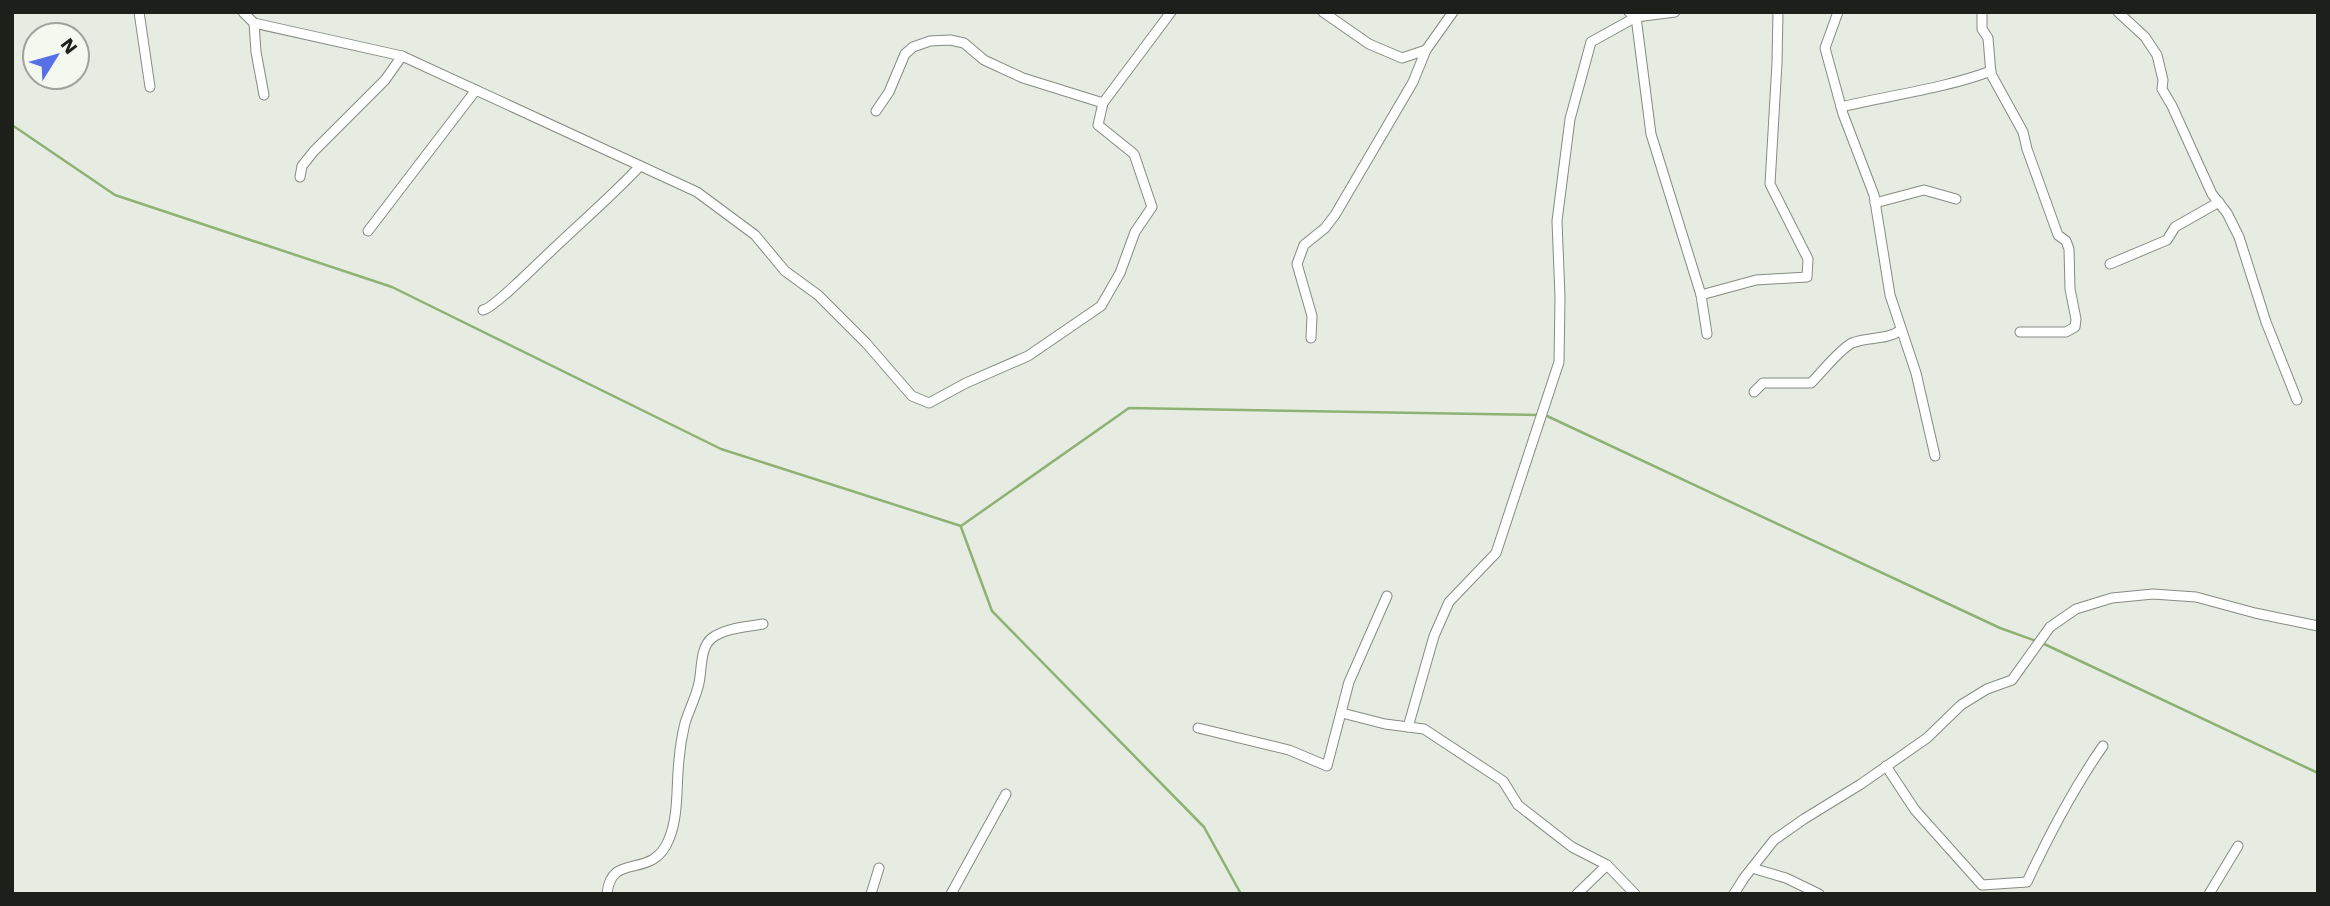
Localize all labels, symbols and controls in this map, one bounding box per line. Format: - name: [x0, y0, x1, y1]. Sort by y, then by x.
- north arrow: [21, 21, 91, 91]
- text: N: [56, 34, 83, 59]

